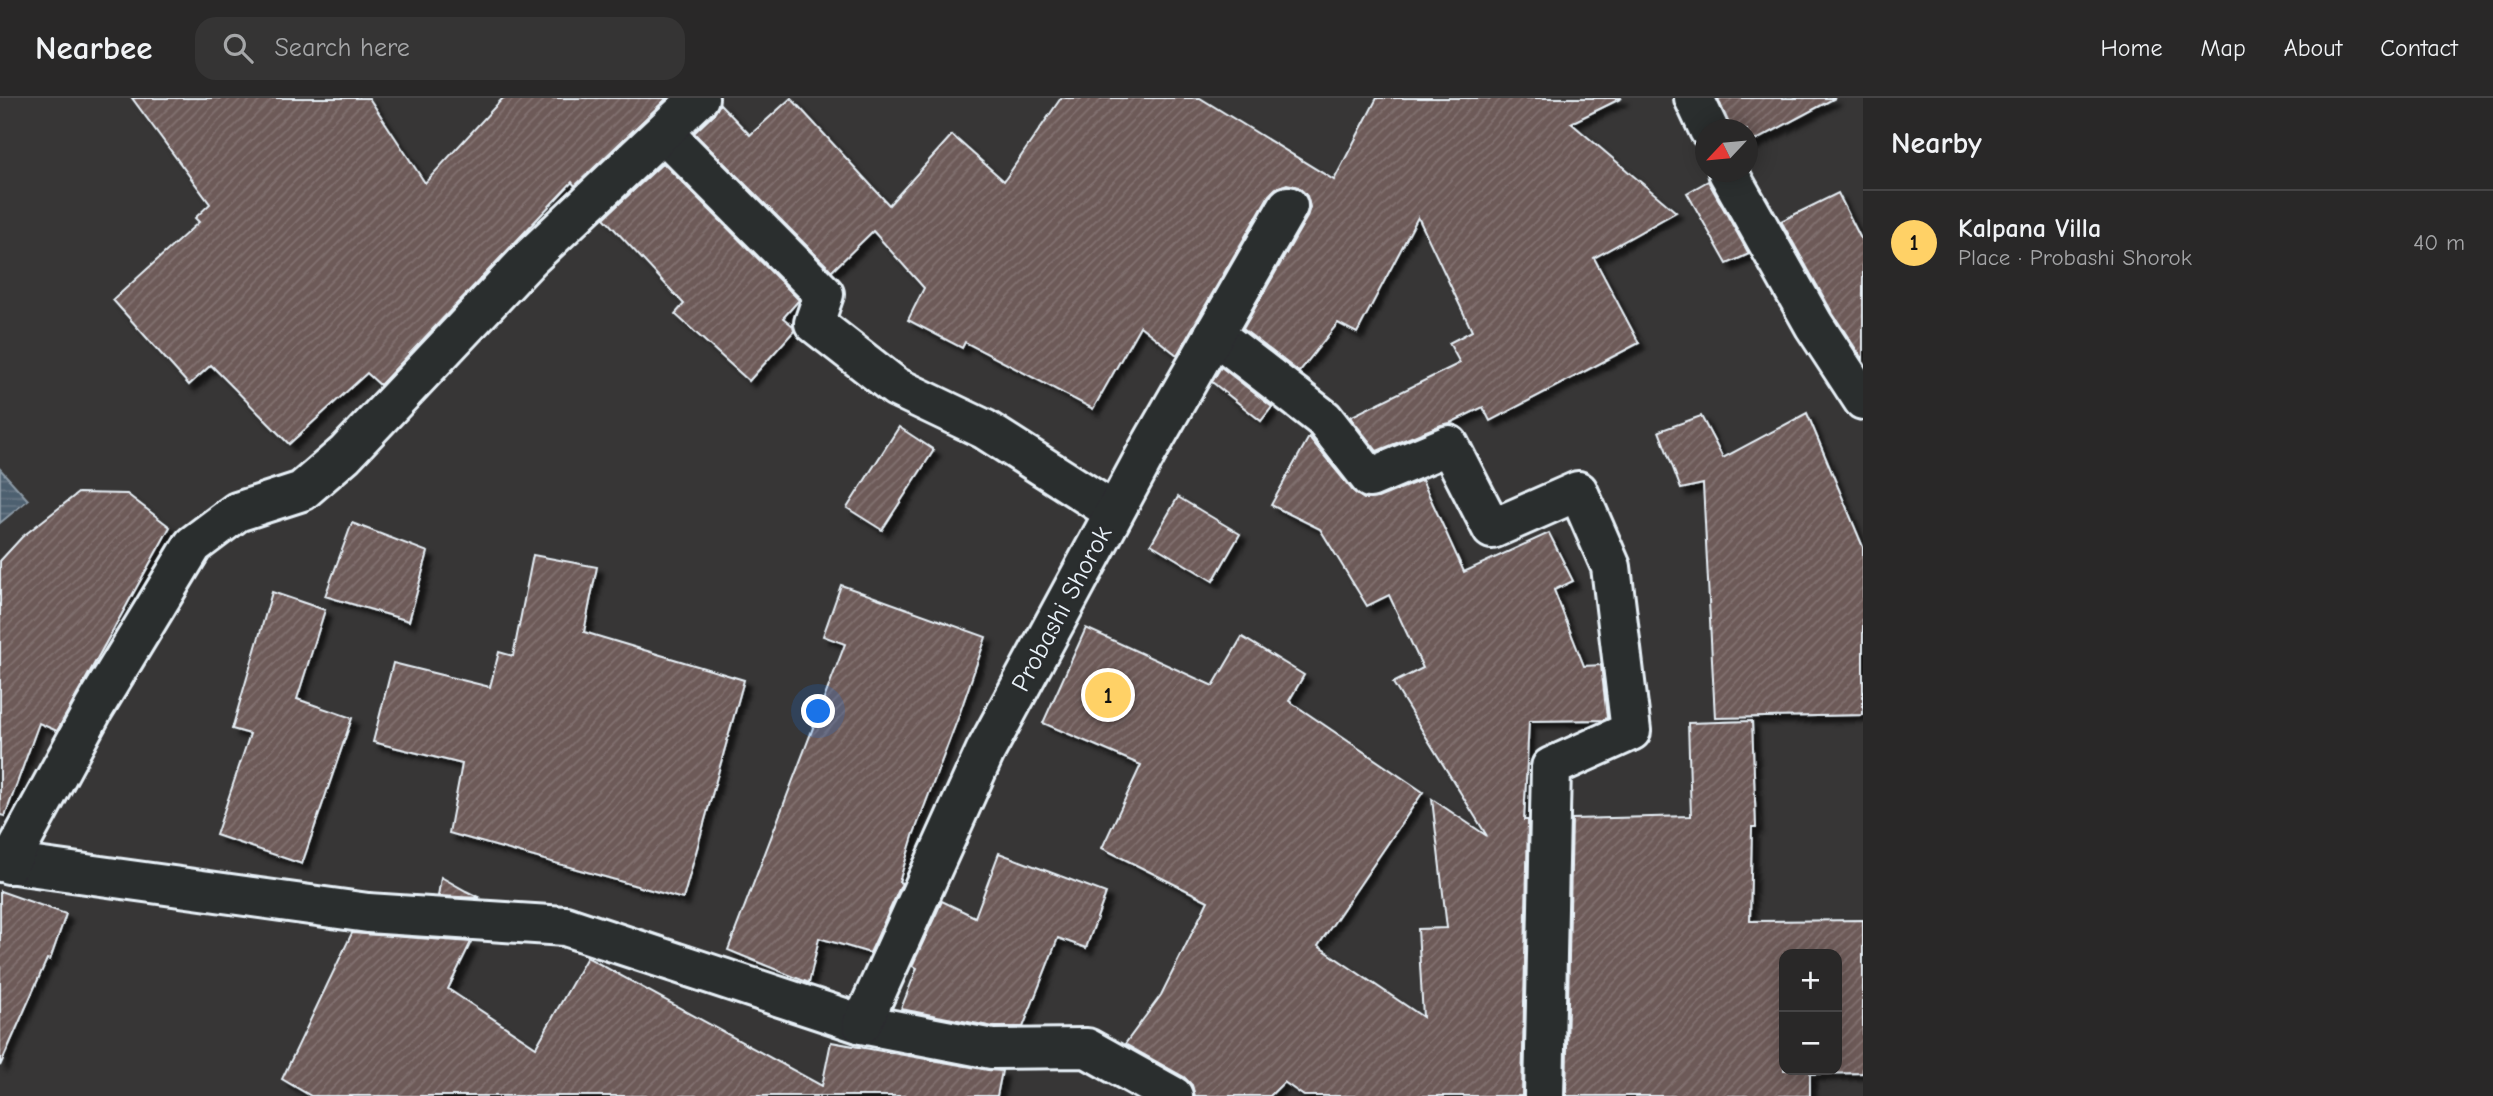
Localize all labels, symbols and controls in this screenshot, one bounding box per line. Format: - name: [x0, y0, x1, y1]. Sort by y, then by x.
- search box: [195, 17, 685, 80]
- text: Nearbee: [35, 29, 153, 67]
- icon: search: [219, 29, 257, 67]
- text: Search here: [275, 33, 410, 63]
- text: Home: [2101, 34, 2162, 62]
- text: Map: [2200, 34, 2246, 62]
- text: About: [2284, 34, 2342, 62]
- text: Contact: [2380, 34, 2458, 62]
- north arrow: [1695, 119, 1758, 182]
- text: Nearby: [1891, 126, 1982, 161]
- text: Kalpana Villa: [1958, 214, 2101, 244]
- text: 1: [1909, 229, 1919, 256]
- text: 40 m: [2413, 229, 2465, 256]
- text: Place · Probashi Shorok: [1958, 244, 2192, 271]
- street label: Probashi Shorok: [1006, 521, 1118, 697]
- pin: 1: [1085, 669, 1131, 721]
- your location: [801, 694, 835, 728]
- map controls: [1779, 949, 1842, 1075]
- button: +: [1779, 949, 1842, 1012]
- button: −: [1779, 1012, 1842, 1075]

